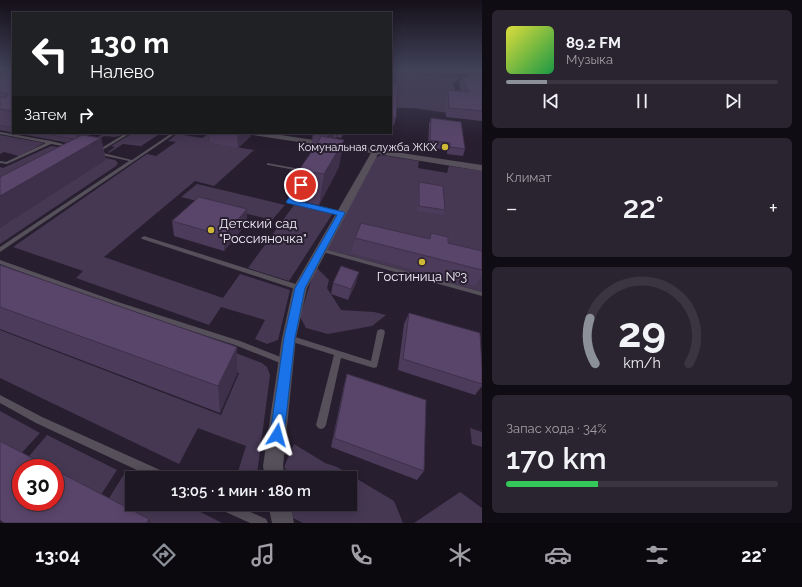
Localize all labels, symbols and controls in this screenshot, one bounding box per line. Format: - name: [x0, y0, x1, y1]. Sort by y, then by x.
- text: 130 m: [90, 27, 169, 60]
- icon: left: [24, 28, 76, 80]
- text: 89.2 FM: [566, 34, 621, 52]
- text: Музыка: [566, 52, 613, 67]
- text: Налево: [90, 61, 154, 82]
- icon: previous: [540, 90, 562, 112]
- icon: pause: [631, 90, 653, 112]
- icon: next: [722, 90, 744, 112]
- icon: right: [75, 104, 97, 126]
- text: Затем: [24, 106, 67, 124]
- place label: Комунальная служба ЖКХ: [298, 141, 437, 154]
- marker: Комунальная служба ЖКХ: [440, 142, 450, 152]
- pin: [284, 168, 318, 202]
- text: Климат: [506, 170, 552, 185]
- icon: arrive: [290, 174, 312, 196]
- text: 22°: [623, 190, 664, 225]
- text: −: [506, 195, 518, 221]
- text: +: [769, 195, 778, 221]
- place label: Детский сад "Россияночка": [219, 216, 307, 246]
- marker: Детский сад "Россияночка": [206, 225, 216, 235]
- marker: Гостиница №3: [417, 257, 427, 267]
- place label: Гостиница №3: [377, 269, 467, 284]
- text: 29: [618, 307, 666, 356]
- text: km/h: [623, 354, 661, 370]
- position arrow: [256, 414, 298, 456]
- text: Запас хода · 34%: [506, 421, 606, 436]
- text: 170 km: [506, 441, 607, 476]
- speed limit sign: 30: [12, 459, 64, 511]
- text: 13:05 · 1 мин · 180 m: [171, 482, 311, 500]
- icon: directions: [150, 541, 178, 569]
- icon: music: [249, 541, 277, 569]
- icon: phone: [347, 541, 375, 569]
- icon: climate: [446, 541, 474, 569]
- icon: car: [544, 541, 572, 569]
- icon: filters: [643, 541, 671, 569]
- text: 13:04: [35, 545, 80, 566]
- text: 22°: [741, 545, 767, 566]

